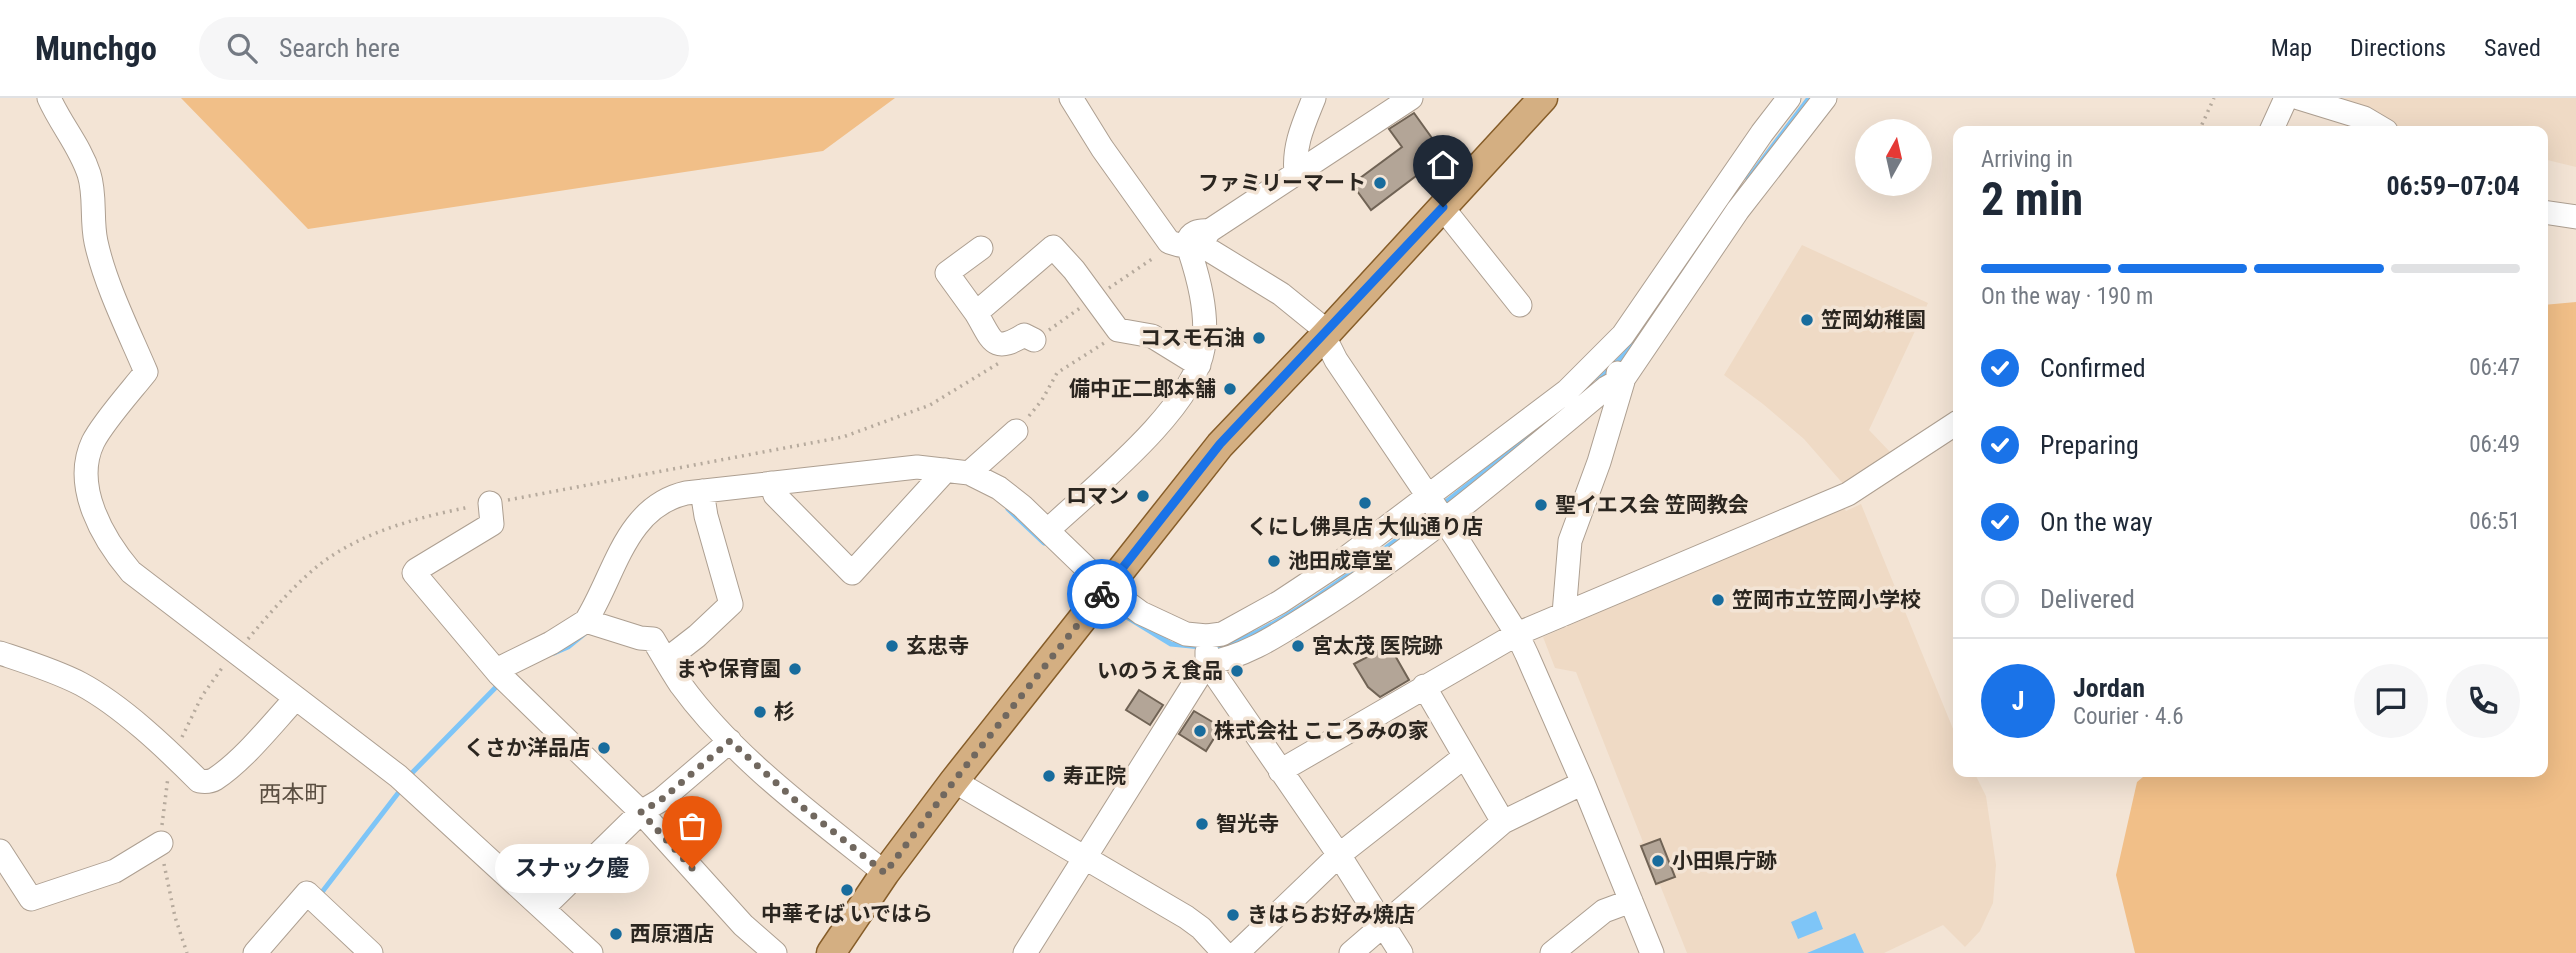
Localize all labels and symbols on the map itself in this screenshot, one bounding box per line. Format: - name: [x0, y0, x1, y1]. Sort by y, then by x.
- north arrow: [1855, 119, 1932, 196]
- pin: [1413, 135, 1473, 207]
- place label: ファミリーマート: [1198, 171, 1366, 195]
- marker: ファミリーマート: [1372, 175, 1388, 191]
- place label: 笠岡幼稚園: [1821, 308, 1926, 332]
- marker: 笠岡幼稚園: [1799, 312, 1815, 328]
- place label: コスモ石油: [1140, 326, 1245, 350]
- marker: コスモ石油: [1251, 330, 1267, 346]
- place label: 備中正二郎本舗: [1069, 377, 1216, 401]
- marker: 備中正二郎本舗: [1222, 381, 1238, 397]
- place label: ロマン: [1066, 484, 1129, 508]
- marker: ロマン: [1135, 488, 1151, 504]
- place label: 聖イエス会 笠岡教会: [1555, 493, 1749, 517]
- marker: くにし佛具店 大仙通り店: [1357, 495, 1373, 511]
- marker: 聖イエス会 笠岡教会: [1533, 497, 1549, 513]
- place label: くにし佛具店 大仙通り店: [1247, 515, 1483, 539]
- place label: 池田成章堂: [1288, 549, 1393, 573]
- marker: 池田成章堂: [1266, 553, 1282, 569]
- courier: [1067, 559, 1137, 629]
- place label: 笠岡市立笠岡小学校: [1732, 588, 1921, 612]
- marker: 笠岡市立笠岡小学校: [1710, 592, 1726, 608]
- place label: 玄忠寺: [906, 634, 969, 658]
- place label: 宮太茂 医院跡: [1312, 634, 1443, 658]
- marker: 玄忠寺: [884, 638, 900, 654]
- marker: 宮太茂 医院跡: [1290, 638, 1306, 654]
- place label: まや保育園: [676, 657, 781, 681]
- place label: いのうえ食品: [1097, 659, 1223, 683]
- marker: まや保育園: [787, 661, 803, 677]
- marker: いのうえ食品: [1229, 663, 1245, 679]
- place label: 杉: [774, 700, 795, 724]
- marker: 杉: [752, 704, 768, 720]
- place label: 株式会社 こころみの家: [1214, 719, 1429, 743]
- marker: 株式会社 こころみの家: [1192, 723, 1208, 739]
- place label: くさか洋品店: [464, 736, 590, 760]
- marker: くさか洋品店: [596, 740, 612, 756]
- place label: 寿正院: [1063, 764, 1126, 788]
- marker: 寿正院: [1041, 768, 1057, 784]
- district label: 西本町: [259, 781, 328, 808]
- pin: [662, 796, 722, 868]
- place label: 智光寺: [1216, 812, 1279, 836]
- marker: 智光寺: [1194, 816, 1210, 832]
- callout: スナック慶: [496, 844, 650, 892]
- place label: 小田県庁跡: [1672, 849, 1777, 873]
- marker: 小田県庁跡: [1650, 853, 1666, 869]
- marker: 中華そば いではら: [839, 882, 855, 898]
- place label: 中華そば いではら: [761, 902, 933, 926]
- place label: きはらお好み焼店: [1247, 903, 1415, 927]
- marker: きはらお好み焼店: [1225, 907, 1241, 923]
- place label: 西原酒店: [630, 922, 714, 946]
- marker: 西原酒店: [608, 926, 624, 942]

